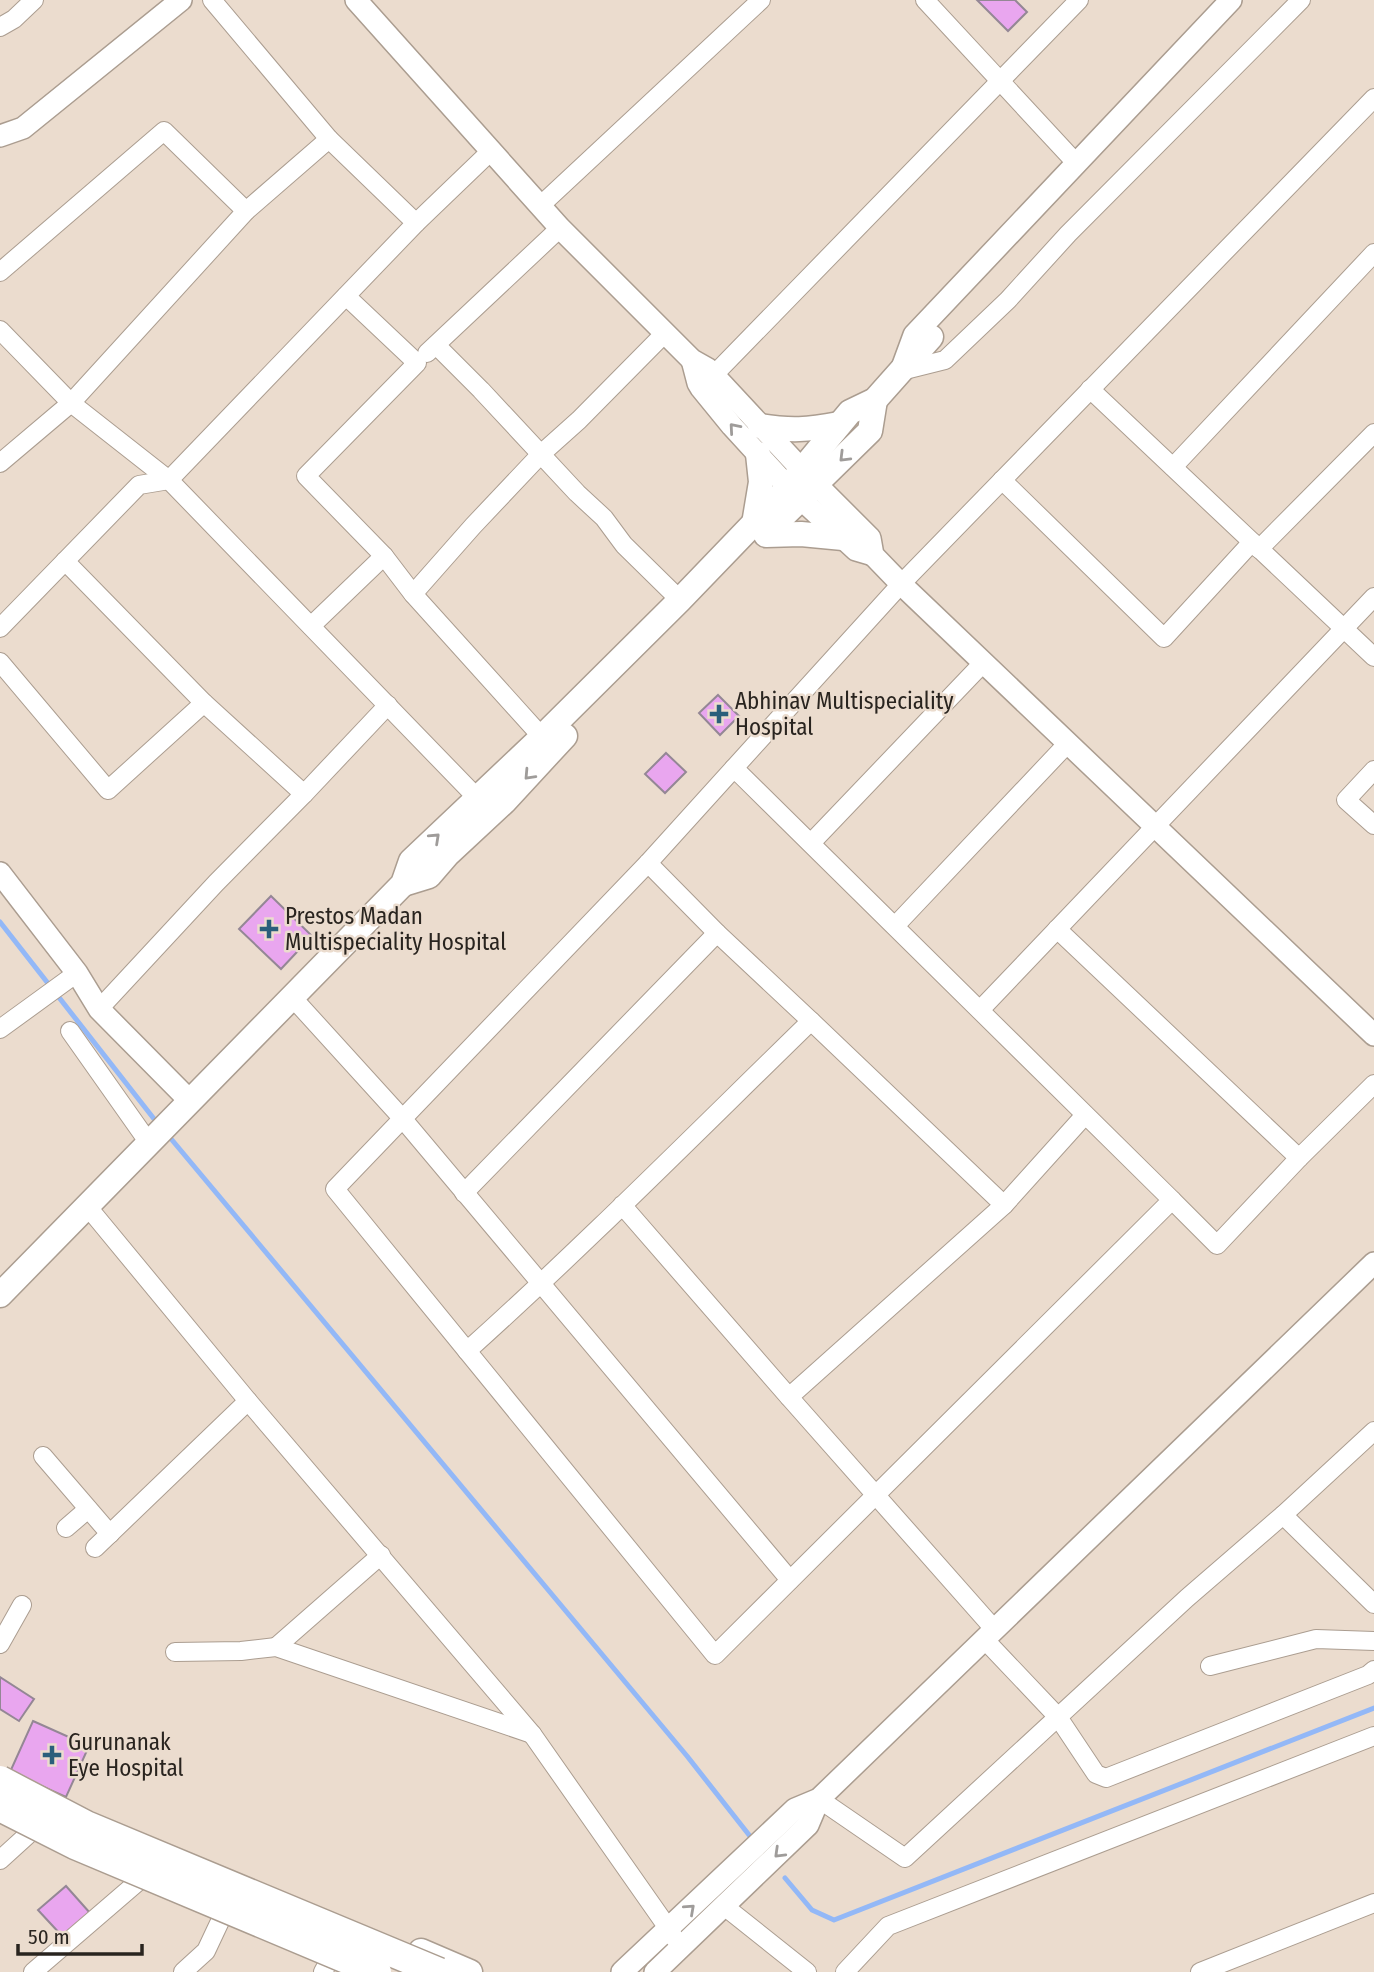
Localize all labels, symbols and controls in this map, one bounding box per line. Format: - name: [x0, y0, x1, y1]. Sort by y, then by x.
- one-way arrow: [730, 423, 742, 436]
- one-way arrow: [839, 448, 852, 461]
- place label: Abhinav Multispeciality Hospital: [735, 687, 954, 741]
- marker: Abhinav Multispeciality Hospital: [709, 704, 729, 724]
- one-way arrow: [524, 767, 537, 780]
- one-way arrow: [427, 834, 440, 847]
- place label: Prestos Madan Multispeciality Hospital: [285, 902, 506, 956]
- marker: Prestos Madan Multispeciality Hospital: [259, 919, 279, 939]
- place label: Gurunanak Eye Hospital: [68, 1728, 184, 1782]
- marker: Gurunanak Eye Hospital: [42, 1745, 62, 1765]
- one-way arrow: [774, 1845, 787, 1858]
- one-way arrow: [682, 1904, 695, 1917]
- scale bar: [18, 1912, 142, 1956]
- text: 50 m: [28, 1924, 70, 1950]

